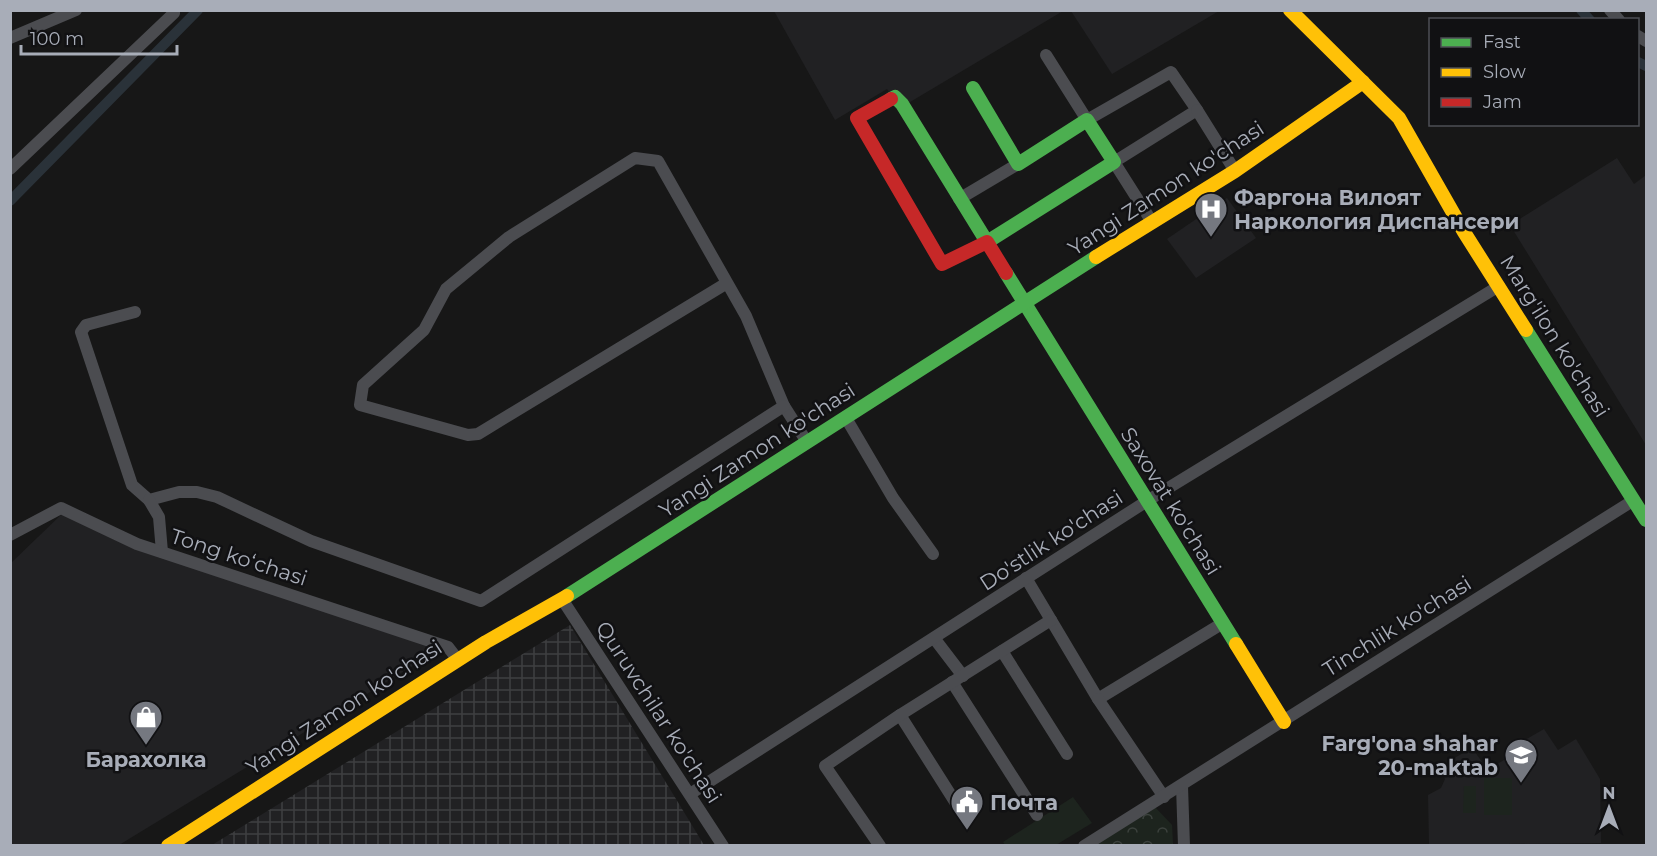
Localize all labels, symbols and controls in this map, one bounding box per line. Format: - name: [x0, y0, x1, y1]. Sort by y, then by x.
- scale bar: [21, 18, 177, 56]
- legend: [1429, 18, 1639, 126]
- text: 100 m: [30, 28, 84, 50]
- text: Fast: [1483, 31, 1521, 53]
- text: Slow: [1483, 61, 1526, 83]
- text: Jam: [1482, 91, 1522, 113]
- street label: Yangi Zamon ko'chasi: [1063, 115, 1269, 261]
- place label: Фаргона Вилоят Наркология Диспансери: [1234, 185, 1519, 234]
- hospital icon: Фаргона Вилоят Наркология Диспансери: [1193, 191, 1229, 238]
- street label: Marg'ilon ko'chasi: [1495, 250, 1615, 422]
- street label: Yangi Zamon ko'chasi: [654, 377, 860, 523]
- street label: Saxovat ko'chasi: [1116, 423, 1226, 579]
- street label: Do'stlik ko'chasi: [975, 484, 1127, 596]
- street label: Tong koʻchasi: [168, 523, 310, 591]
- street label: Tinchlik ko'chasi: [1318, 570, 1476, 682]
- street label: Quruvchilar ko'chasi: [591, 616, 727, 808]
- street label: Yangi Zamon ko'chasi: [241, 634, 447, 780]
- shop icon: Барахолка: [128, 699, 164, 746]
- place label: Farg'ona shahar 20-maktab: [1322, 731, 1498, 780]
- school or university icon: Farg'ona shahar 20-maktab: [1503, 737, 1539, 784]
- place label: Барахолка: [86, 747, 206, 772]
- north arrow: [1579, 778, 1639, 838]
- public building icon: Почта: [949, 784, 985, 831]
- text: N: [1603, 784, 1615, 803]
- place label: Почта: [990, 790, 1058, 815]

